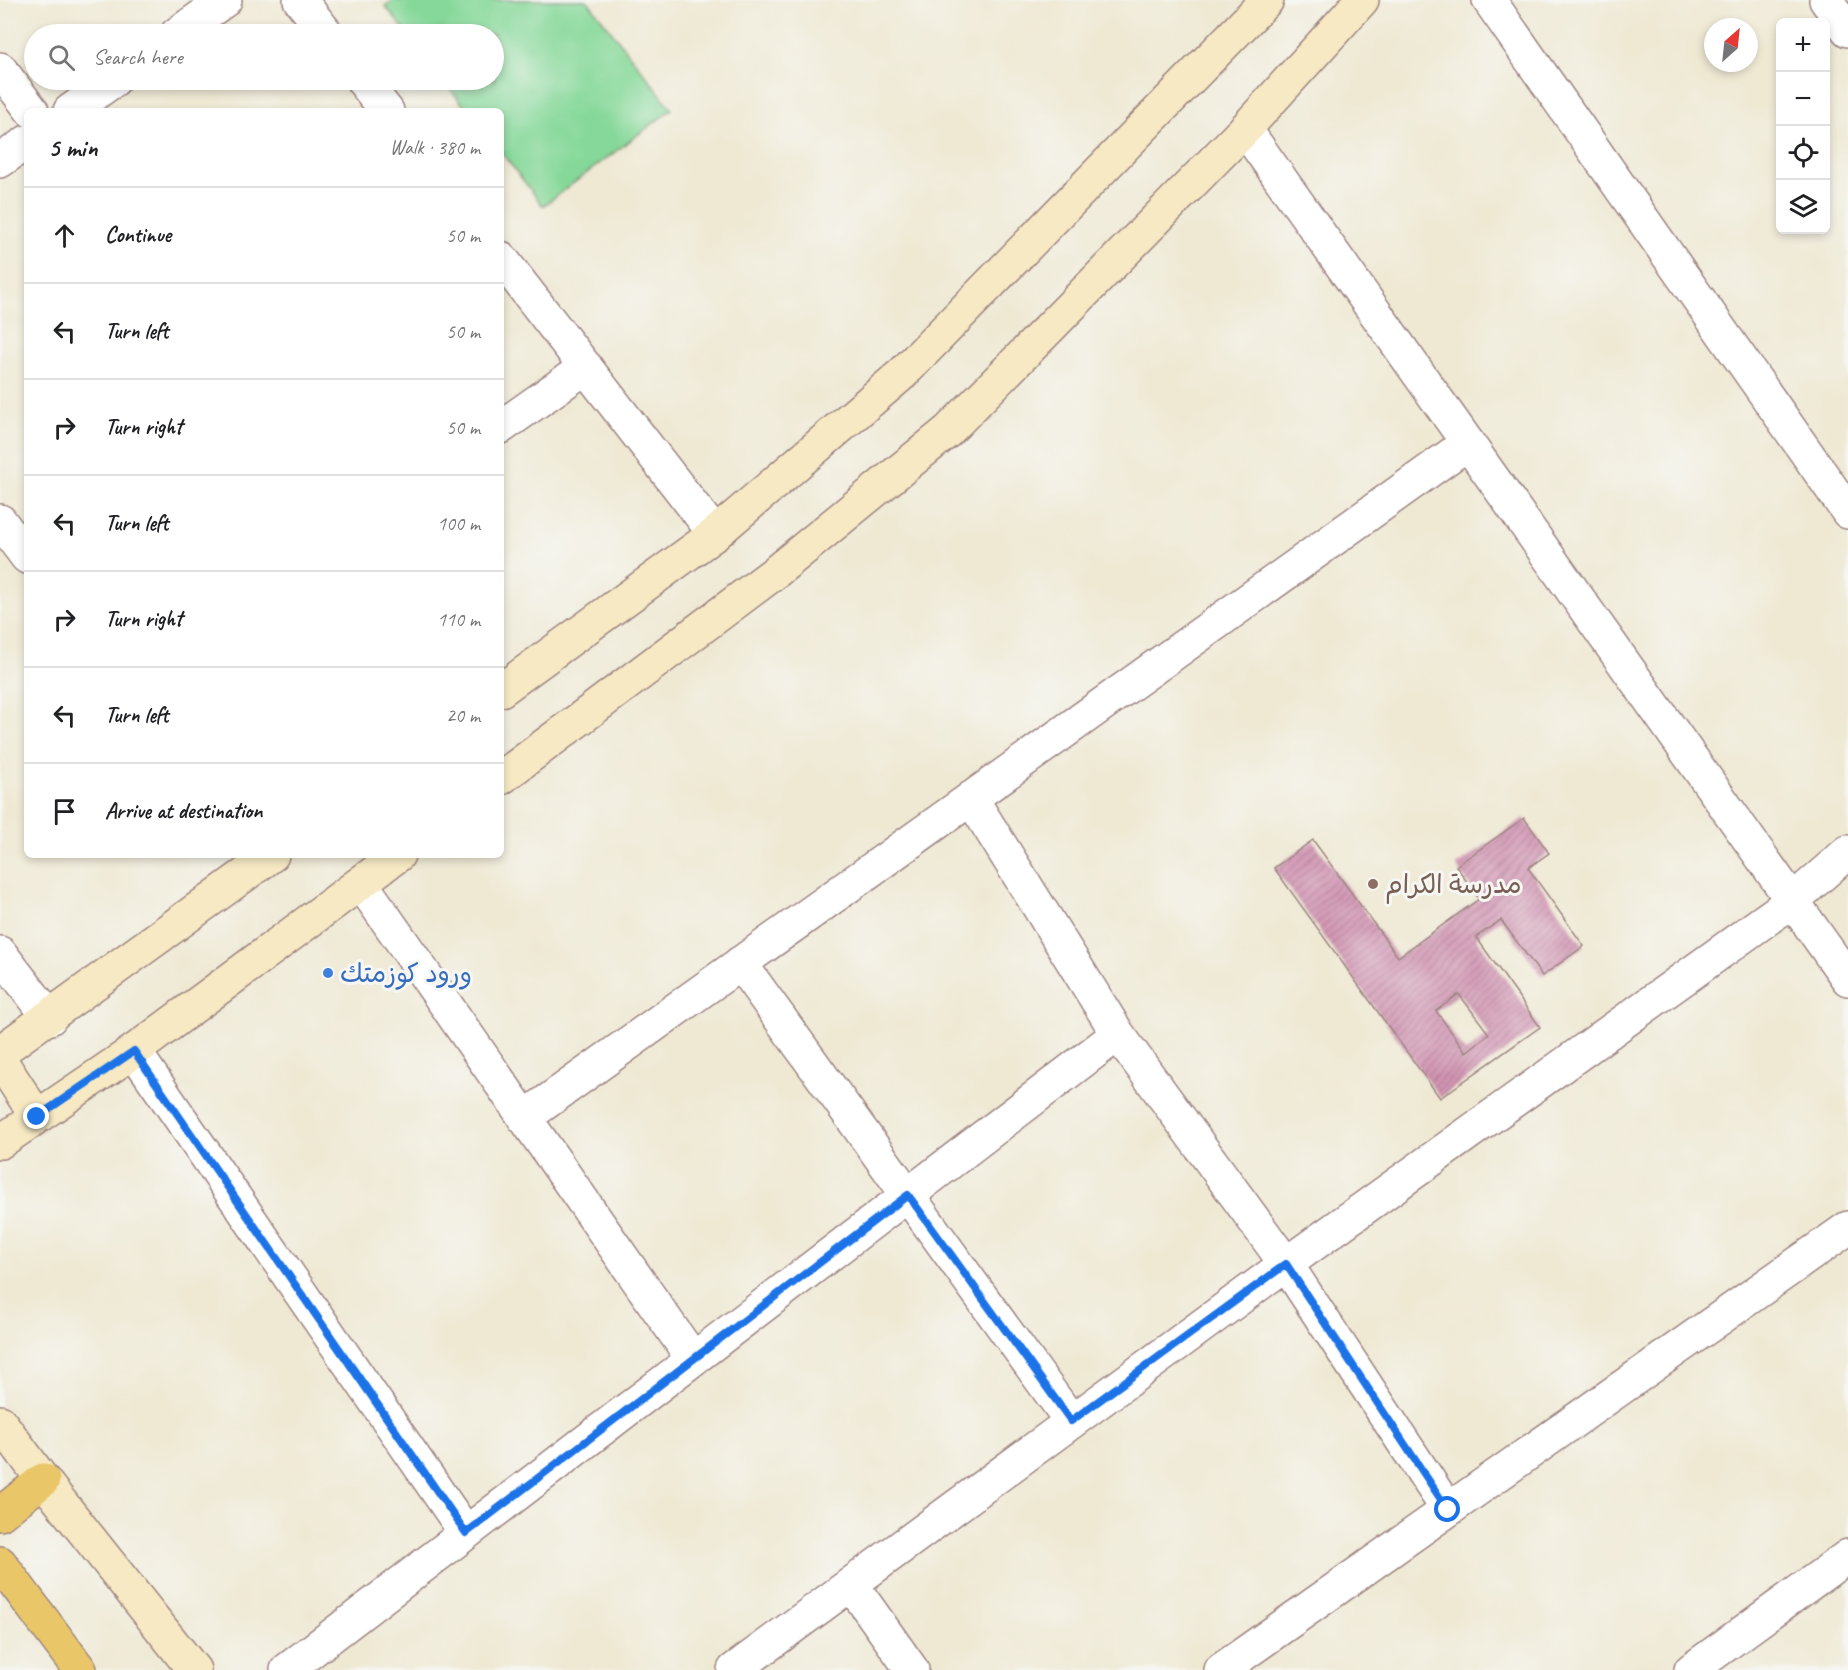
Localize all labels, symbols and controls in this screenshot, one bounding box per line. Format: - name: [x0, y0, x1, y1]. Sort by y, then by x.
- north arrow: [1704, 18, 1758, 72]
- map controls: [1776, 18, 1830, 234]
- button: +: [1776, 18, 1830, 72]
- search box: [24, 24, 504, 90]
- icon: search: [45, 41, 78, 74]
- text: Search here: [93, 43, 183, 71]
- button: −: [1776, 72, 1830, 126]
- button: locate: [1776, 126, 1830, 180]
- text: 5 min: [48, 131, 97, 164]
- text: Walk · 380 m: [390, 135, 480, 160]
- button: layers: [1776, 180, 1830, 234]
- icon: ahead: [48, 219, 81, 252]
- text: Continue: [105, 221, 171, 249]
- text: 50 m: [446, 223, 480, 248]
- icon: left: [48, 315, 81, 348]
- text: Turn left: [105, 317, 169, 345]
- text: 50 m: [446, 319, 480, 344]
- icon: right: [48, 411, 81, 444]
- text: Turn right: [105, 413, 182, 441]
- text: 50 m: [446, 415, 480, 440]
- icon: left: [48, 507, 81, 540]
- text: Turn left: [105, 509, 169, 537]
- text: 100 m: [437, 511, 480, 536]
- icon: right: [48, 603, 81, 636]
- text: Turn right: [105, 605, 182, 633]
- text: 110 m: [437, 607, 480, 632]
- icon: left: [48, 699, 81, 732]
- text: Turn left: [105, 701, 169, 729]
- text: 20 m: [446, 703, 480, 728]
- icon: arrive: [48, 795, 81, 828]
- text: Arrive at destination: [105, 797, 262, 825]
- place label: مدرسة الكرام: [1385, 868, 1521, 904]
- marker: مدرسة الكرام: [1366, 877, 1380, 891]
- place label: ورود كوزمتك: [340, 957, 472, 990]
- marker: ورود كوزمتك: [321, 966, 335, 980]
- route end: [23, 1103, 49, 1129]
- route start: [1434, 1496, 1460, 1522]

